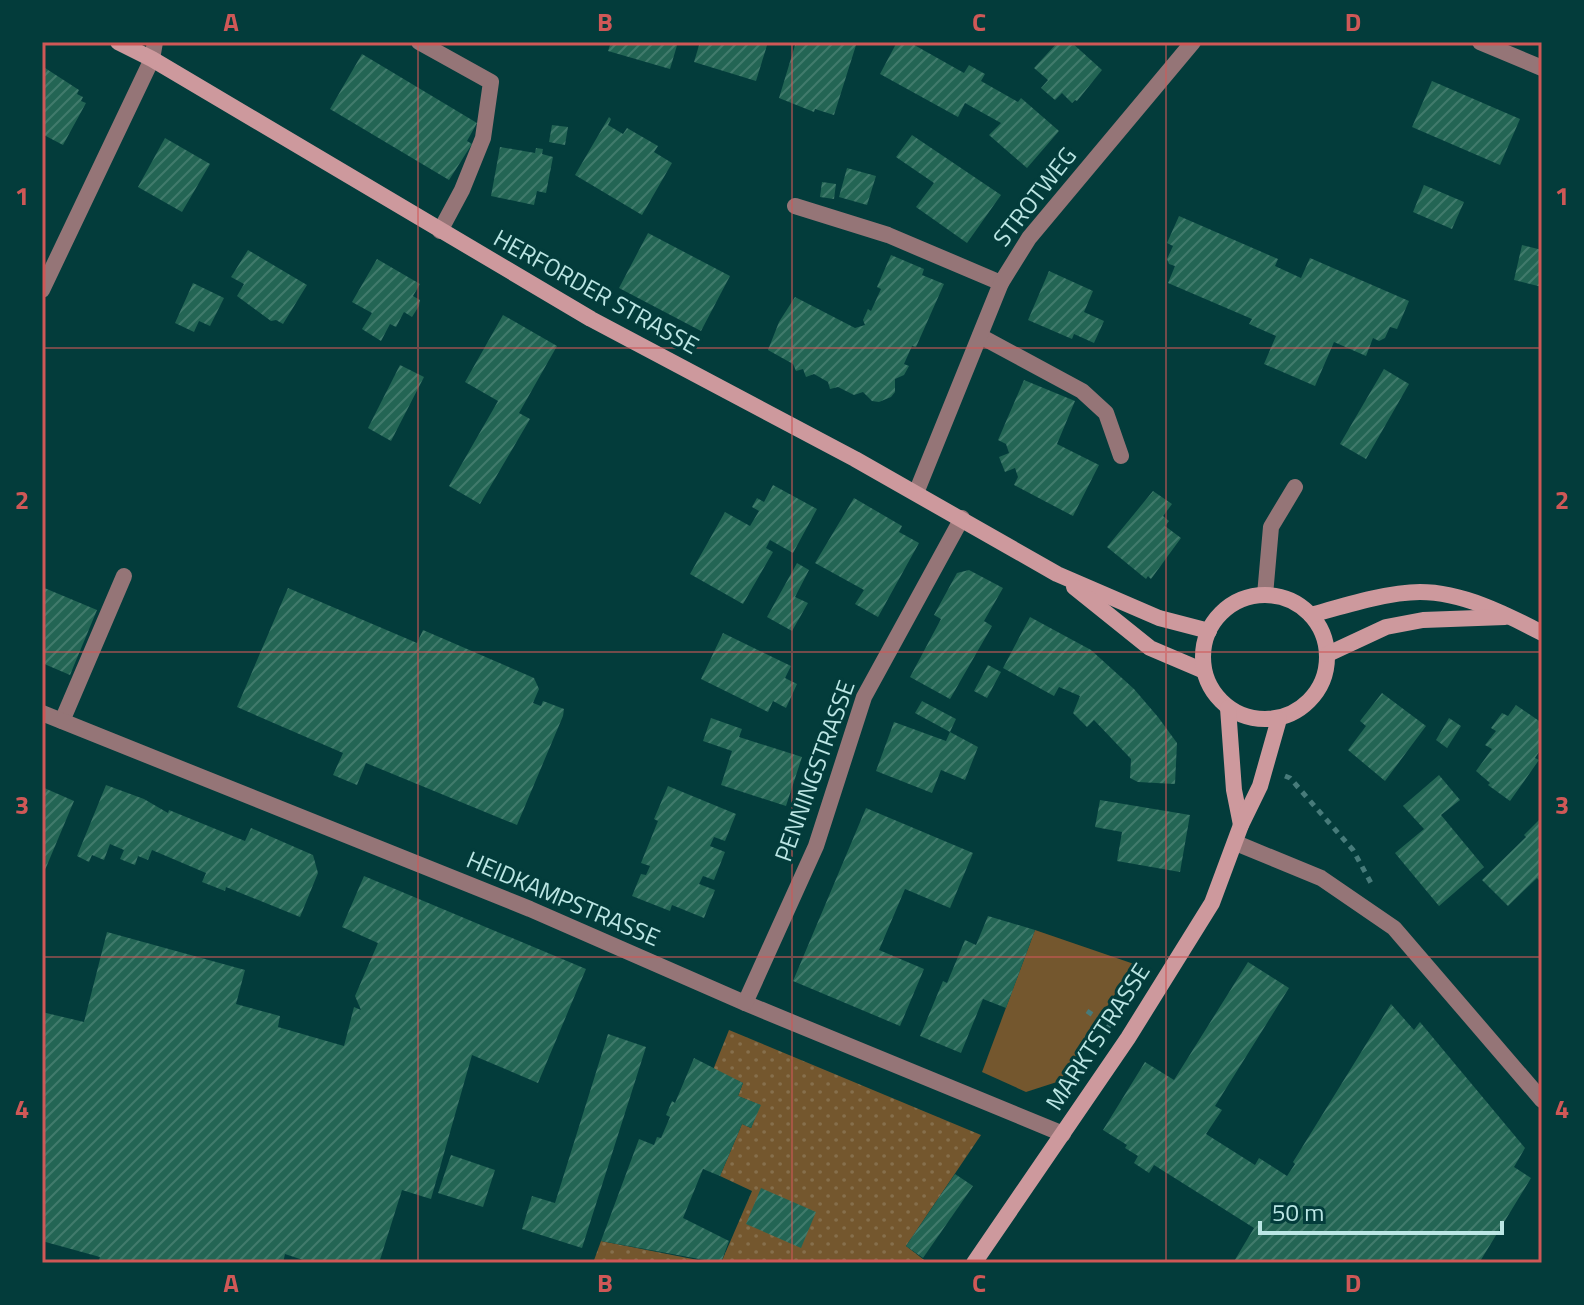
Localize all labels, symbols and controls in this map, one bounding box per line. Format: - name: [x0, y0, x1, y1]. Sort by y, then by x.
- text: A: [223, 2, 239, 41]
- text: B: [597, 2, 613, 41]
- text: C: [972, 2, 986, 41]
- text: D: [1345, 2, 1361, 41]
- street label: STROTWEG: [984, 139, 1085, 254]
- text: 1: [15, 176, 29, 215]
- text: 1: [1555, 176, 1569, 215]
- street label: HERFORDER STRASSE: [487, 220, 706, 363]
- text: 2: [15, 480, 29, 519]
- text: 2: [1555, 480, 1569, 519]
- street label: PENNINGSTRASSE: [765, 675, 864, 866]
- text: 3: [15, 785, 29, 824]
- text: 3: [1555, 785, 1569, 824]
- street label: HEIDKAMPSTRASSE: [461, 841, 666, 955]
- street label: MARKTSTRASSE: [1036, 956, 1158, 1117]
- text: 4: [15, 1089, 29, 1128]
- text: 4: [1555, 1089, 1569, 1128]
- scale bar: [1260, 1185, 1502, 1235]
- text: 50 m: [1272, 1194, 1324, 1230]
- text: A: [223, 1263, 239, 1302]
- text: B: [597, 1263, 613, 1302]
- text: C: [972, 1263, 986, 1302]
- text: D: [1345, 1263, 1361, 1302]

